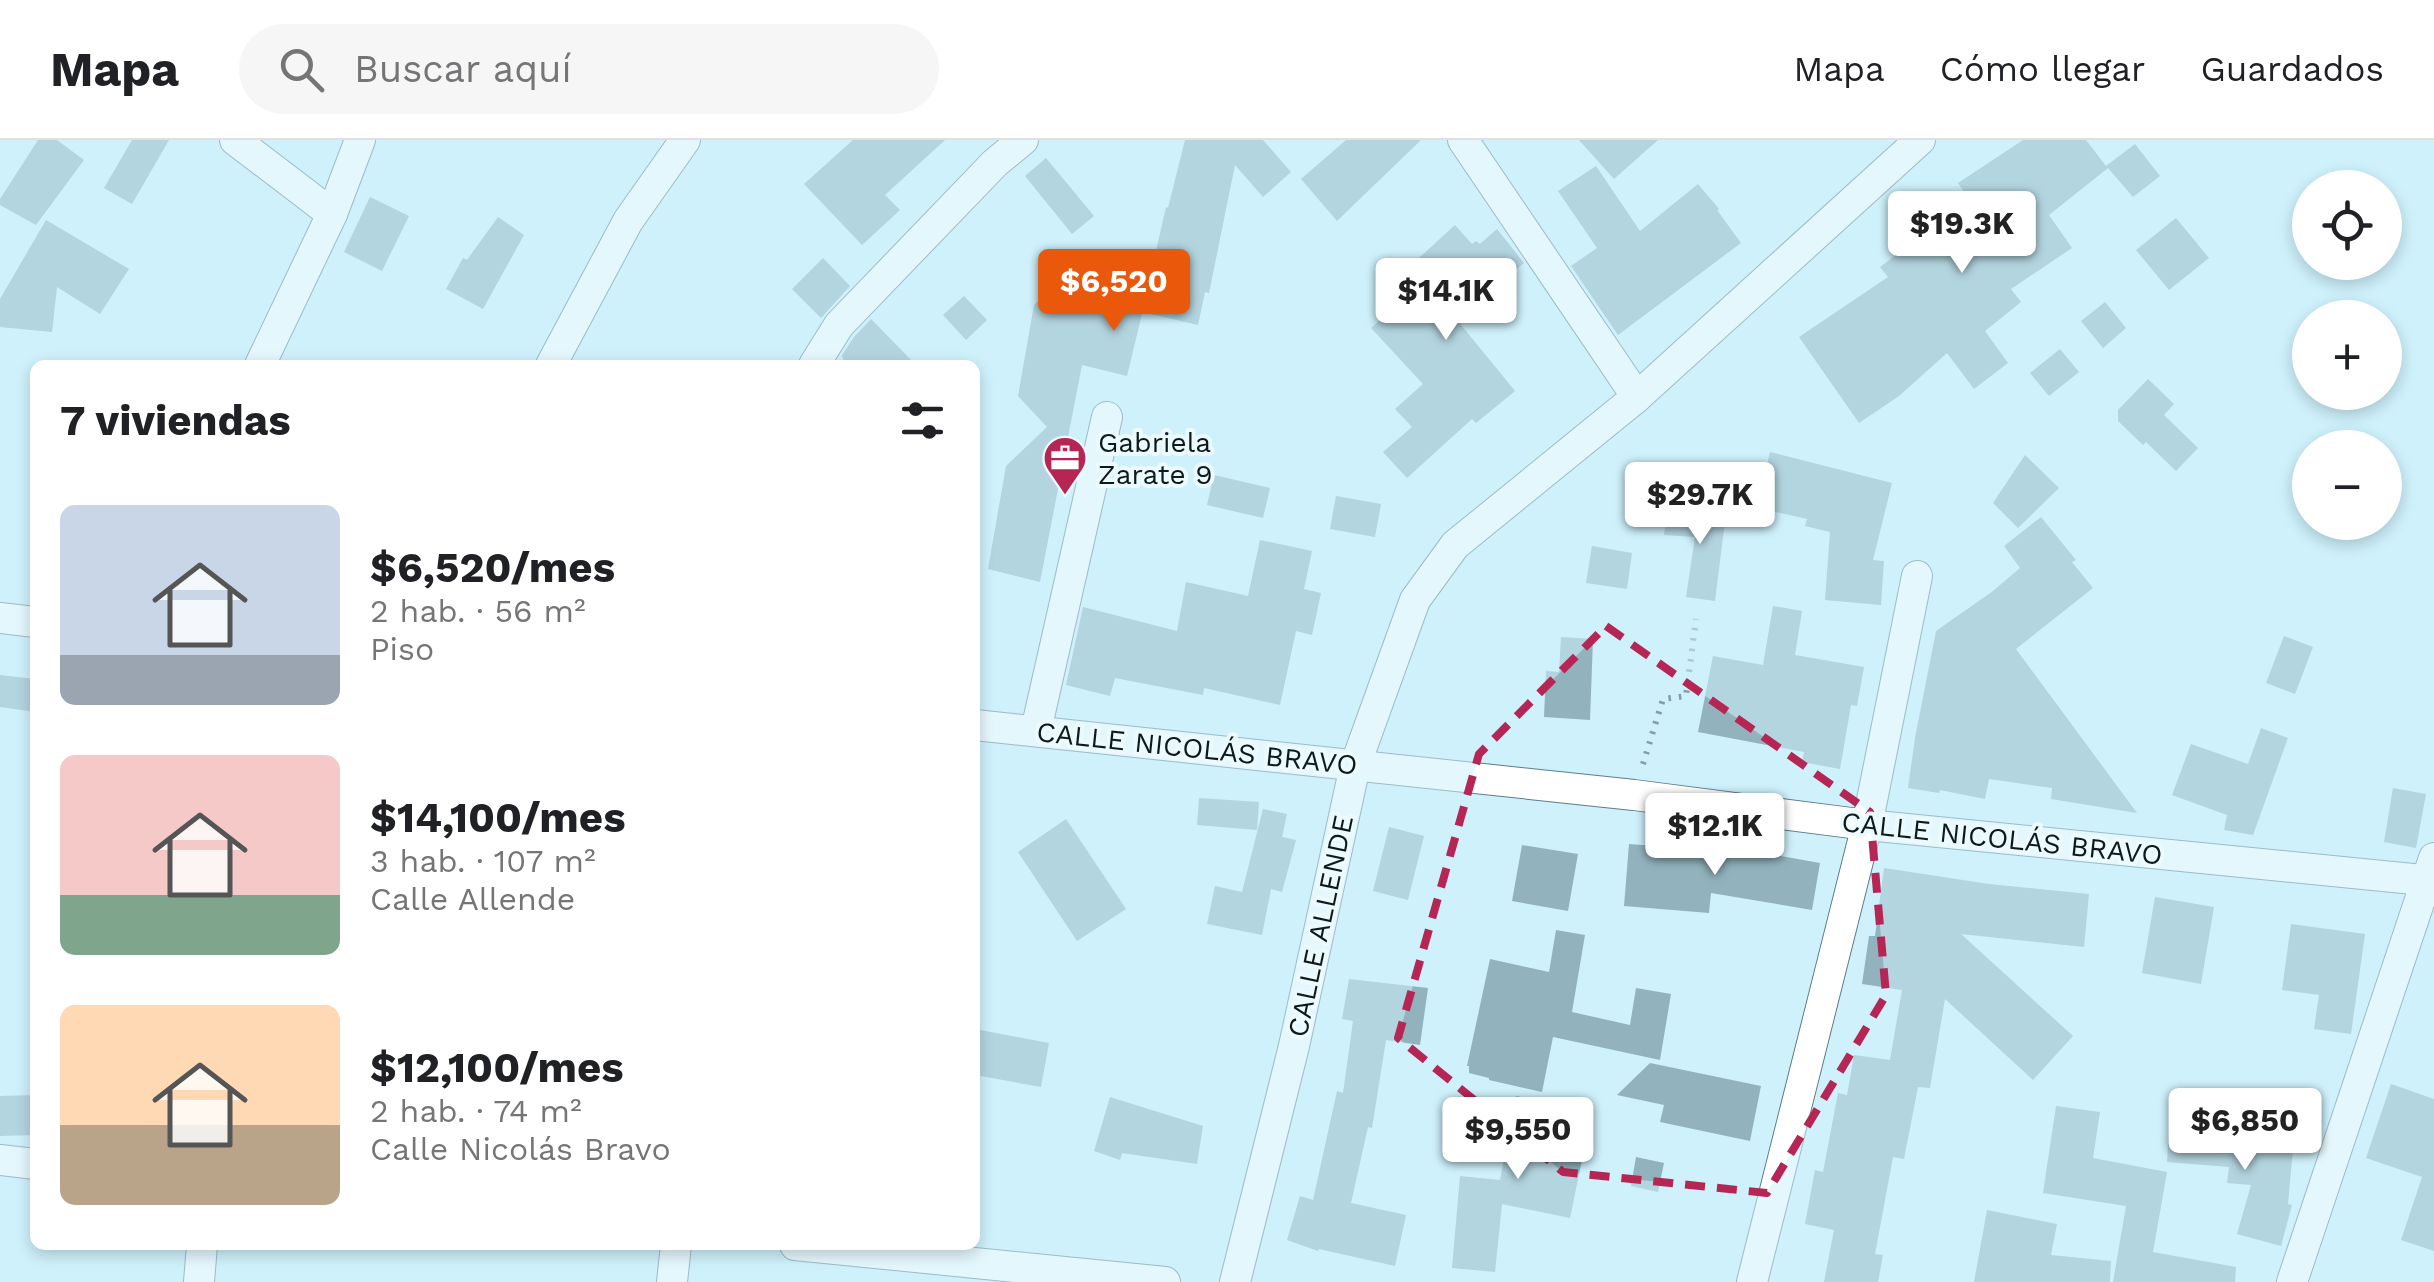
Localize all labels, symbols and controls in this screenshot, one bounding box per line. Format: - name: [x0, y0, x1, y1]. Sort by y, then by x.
- search box: [239, 24, 939, 114]
- text: Mapa: [50, 41, 179, 98]
- icon: search: [274, 42, 329, 97]
- text: Buscar aquí: [354, 47, 572, 91]
- text: Mapa: [1793, 48, 1885, 90]
- text: Cómo llegar: [1940, 48, 2145, 90]
- text: Guardados: [2200, 48, 2384, 90]
- map controls: [2292, 170, 2402, 540]
- button: locate: [2292, 170, 2402, 280]
- pin: $19.3K: [1881, 191, 2043, 276]
- text: $19.3K: [1910, 204, 2014, 242]
- pin: $6,520: [1033, 249, 1195, 334]
- pin: $14.1K: [1365, 258, 1527, 343]
- text: $6,520: [1060, 262, 1168, 300]
- text: $14.1K: [1398, 271, 1494, 309]
- button: +: [2292, 300, 2402, 410]
- icon: filters: [895, 393, 950, 448]
- text: 7 viviendas: [60, 396, 291, 445]
- place label: Gabriela Zarate 9: [1098, 426, 1213, 491]
- button: −: [2292, 430, 2402, 540]
- office icon: Gabriela Zarate 9: [1042, 435, 1088, 496]
- pin: $29.7K: [1619, 462, 1781, 547]
- text: $29.7K: [1647, 475, 1753, 513]
- text: $6,520/mes: [370, 543, 615, 592]
- icon: home: [140, 545, 260, 665]
- text: 2 hab. · 56 m²: [370, 592, 586, 630]
- text: Piso: [370, 630, 434, 668]
- street label: CALLE NICOLÁS BRAVO: [1035, 715, 1359, 782]
- text: $14,100/mes: [370, 793, 626, 842]
- pin: $12.1K: [1634, 793, 1796, 878]
- icon: home: [140, 795, 260, 915]
- street label: CALLE NICOLÁS BRAVO: [1840, 805, 2164, 872]
- text: $12.1K: [1667, 806, 1763, 844]
- street label: CALLE ALLENDE: [1281, 812, 1360, 1040]
- text: 3 hab. · 107 m²: [370, 842, 596, 880]
- text: Calle Allende: [370, 880, 575, 918]
- text: $12,100/mes: [370, 1043, 624, 1092]
- icon: home: [140, 1045, 260, 1165]
- pin: $6,850: [2164, 1088, 2326, 1173]
- text: 2 hab. · 74 m²: [370, 1092, 582, 1130]
- pin: $9,550: [1437, 1097, 1599, 1182]
- text: $6,850: [2191, 1101, 2299, 1139]
- text: $9,550: [1464, 1110, 1572, 1148]
- text: Calle Nicolás Bravo: [370, 1130, 671, 1168]

